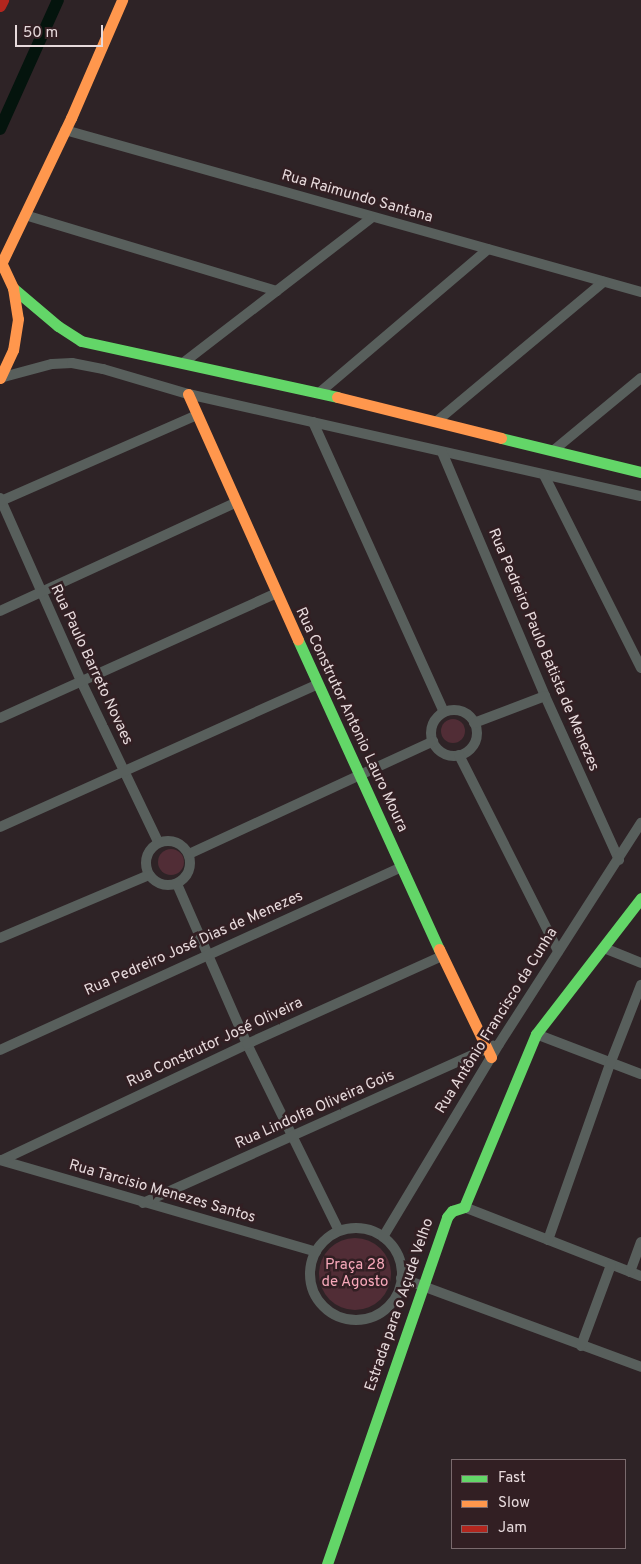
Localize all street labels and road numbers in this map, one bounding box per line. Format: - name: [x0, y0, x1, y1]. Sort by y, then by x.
- street label: Rua Raimundo Santana: [279, 167, 435, 227]
- street label: Rua Pedreiro Paulo Batista de Menezes: [484, 526, 602, 774]
- street label: Rua Paulo Barreto Novaes: [46, 582, 136, 748]
- street label: Rua Construtor Antonio Lauro Moura: [291, 605, 411, 835]
- street label: Rua Pedreiro José Dias de Menezes: [82, 888, 306, 1000]
- street label: Rua Antônio Francisco da Cunha: [432, 924, 562, 1118]
- street label: Rua Construtor José Oliveira: [124, 994, 306, 1092]
- street label: Rua Lindolfa Oliveira Gois: [233, 1067, 397, 1153]
- street label: Rua Tarcisio Menezes Santos: [66, 1157, 258, 1227]
- street label: Estrada para o Açude Velho: [362, 1216, 438, 1394]

